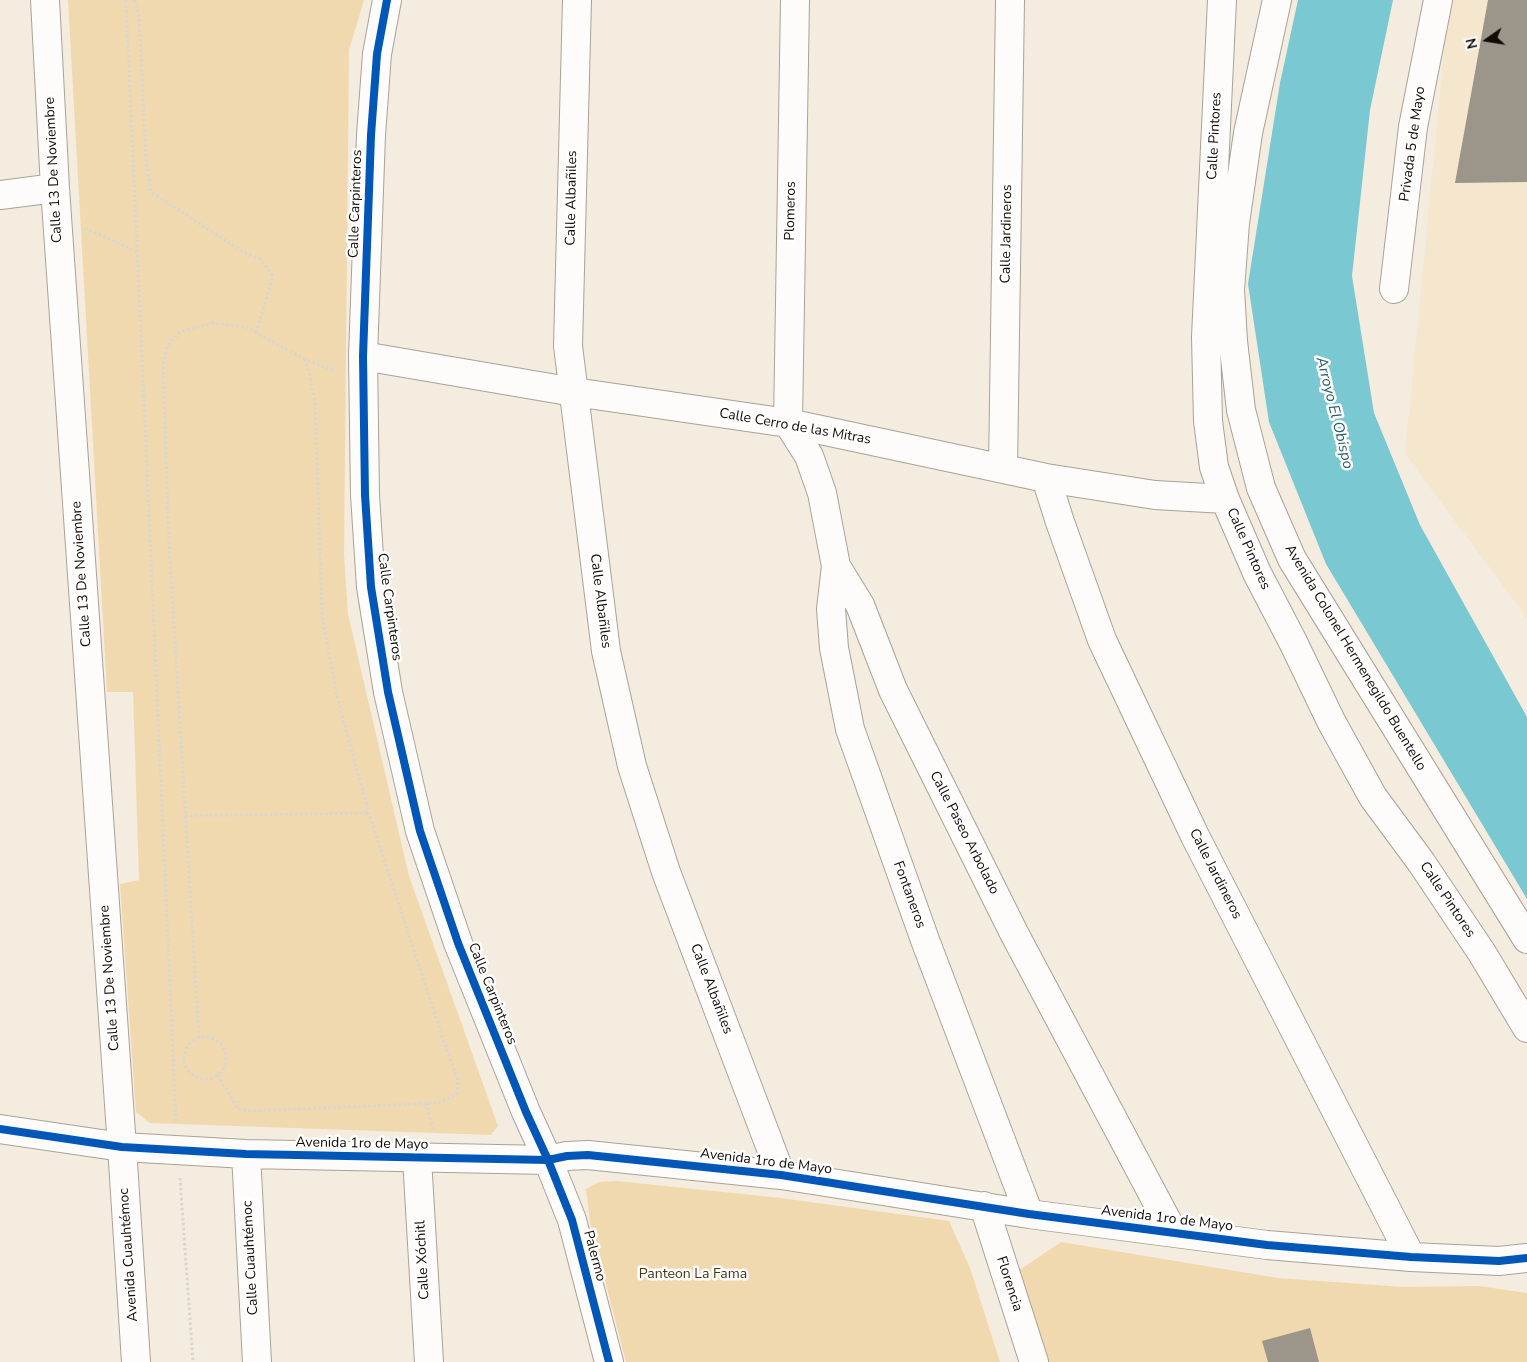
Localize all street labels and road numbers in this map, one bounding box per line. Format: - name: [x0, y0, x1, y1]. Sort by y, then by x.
- street label: Privada 5 de Mayo: [1397, 85, 1429, 203]
- street label: Calle Pintores: [1204, 92, 1226, 180]
- street label: Calle 13 De Noviembre: [42, 97, 66, 243]
- street label: Calle Carpinteros: [346, 149, 366, 259]
- street label: Calle Albañiles: [563, 150, 581, 246]
- street label: Plomeros: [782, 181, 800, 241]
- street label: Calle Jardineros: [998, 184, 1016, 284]
- street label: Calle Cerro de las Mitras: [718, 405, 872, 449]
- street label: Calle 13 De Noviembre: [69, 501, 95, 647]
- street label: Calle Pintores: [1222, 506, 1274, 592]
- street label: Avenida Colonel Hermenegildo Buentello: [1281, 542, 1429, 774]
- street label: Calle Carpinteros: [373, 552, 405, 662]
- street label: Calle Albañiles: [586, 553, 614, 649]
- street label: Calle Paseo Arbolado: [926, 769, 1002, 897]
- street label: Calle Jardineros: [1185, 826, 1245, 922]
- street label: Fontaneros: [889, 859, 929, 931]
- street label: Calle Pintores: [1416, 859, 1478, 941]
- street label: Calle 13 De Noviembre: [97, 905, 123, 1051]
- street label: Calle Carpinteros: [464, 941, 520, 1047]
- street label: Calle Albañiles: [686, 942, 736, 1036]
- street label: Avenida 1ro de Mayo: [295, 1134, 429, 1154]
- street label: Avenida 1ro de Mayo: [699, 1146, 833, 1178]
- street label: Avenida Cuauhtémoc: [116, 1188, 142, 1322]
- street label: Calle Cuauhtémoc: [240, 1200, 262, 1316]
- street label: Avenida 1ro de Mayo: [1100, 1203, 1234, 1235]
- street label: Calle Xóchitl: [413, 1220, 433, 1300]
- street label: Palermo: [579, 1229, 609, 1283]
- street label: Florencia: [992, 1254, 1026, 1314]

